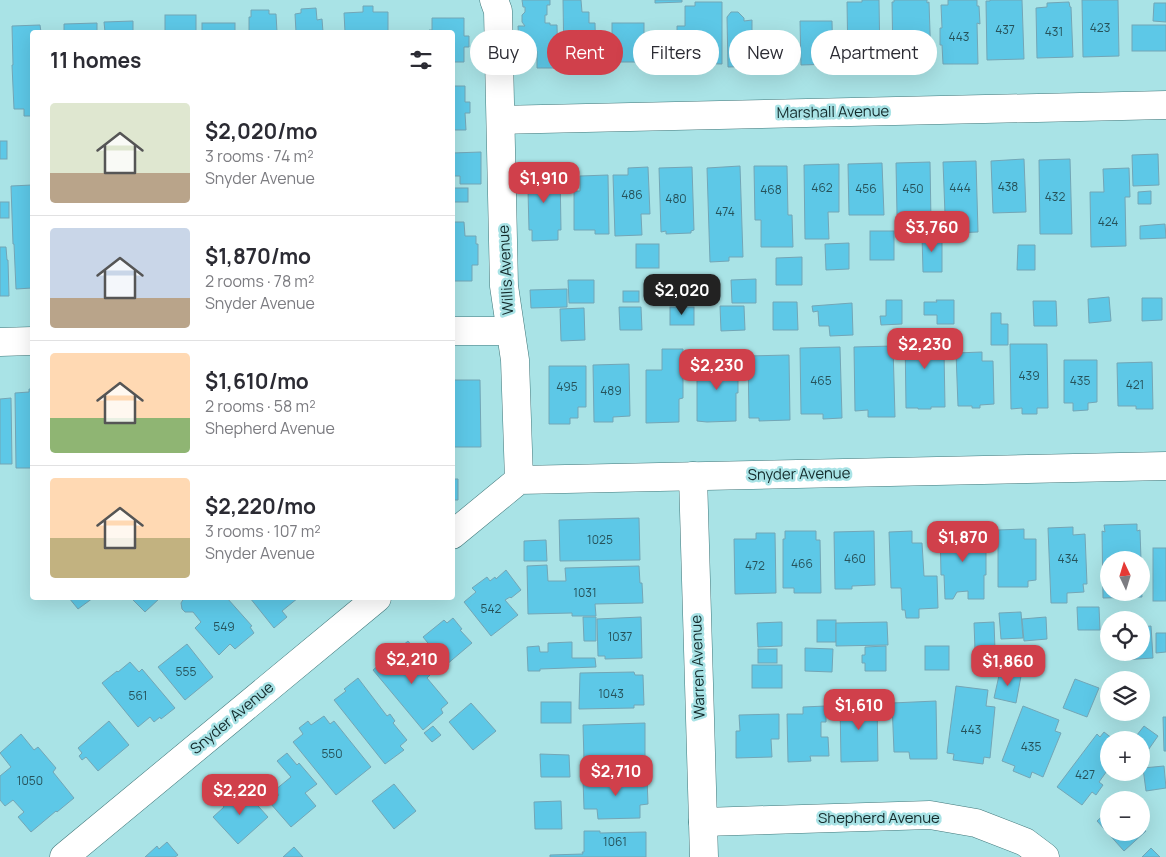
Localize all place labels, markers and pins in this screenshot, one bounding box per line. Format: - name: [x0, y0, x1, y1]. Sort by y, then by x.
- pin: $1,910: [503, 162, 585, 204]
- pin: $3,760: [891, 210, 973, 253]
- pin: $2,020: [641, 274, 723, 316]
- pin: $2,230: [884, 328, 966, 370]
- pin: $2,230: [676, 348, 758, 391]
- pin: $1,870: [922, 520, 1004, 563]
- pin: $2,210: [371, 642, 453, 685]
- pin: $1,860: [967, 644, 1049, 687]
- pin: $1,610: [818, 688, 900, 731]
- pin: $2,710: [575, 754, 657, 797]
- pin: $2,220: [199, 774, 281, 816]

